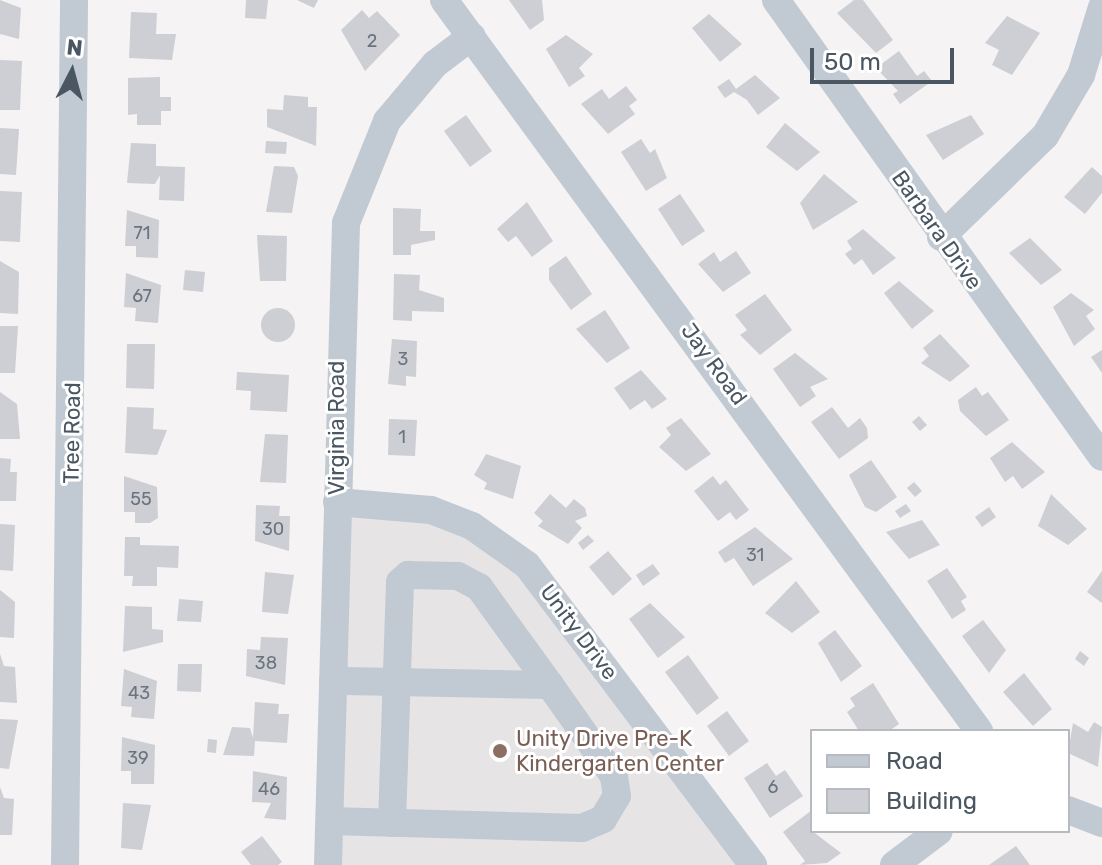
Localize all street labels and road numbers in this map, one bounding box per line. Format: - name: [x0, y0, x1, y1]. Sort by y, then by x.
- street label: Barbara Drive: [886, 165, 988, 295]
- street label: Jay Road: [675, 318, 753, 410]
- street label: Virginia Road: [324, 361, 350, 495]
- street label: Tree Road: [58, 382, 86, 484]
- street label: Unity Drive: [534, 579, 624, 685]

